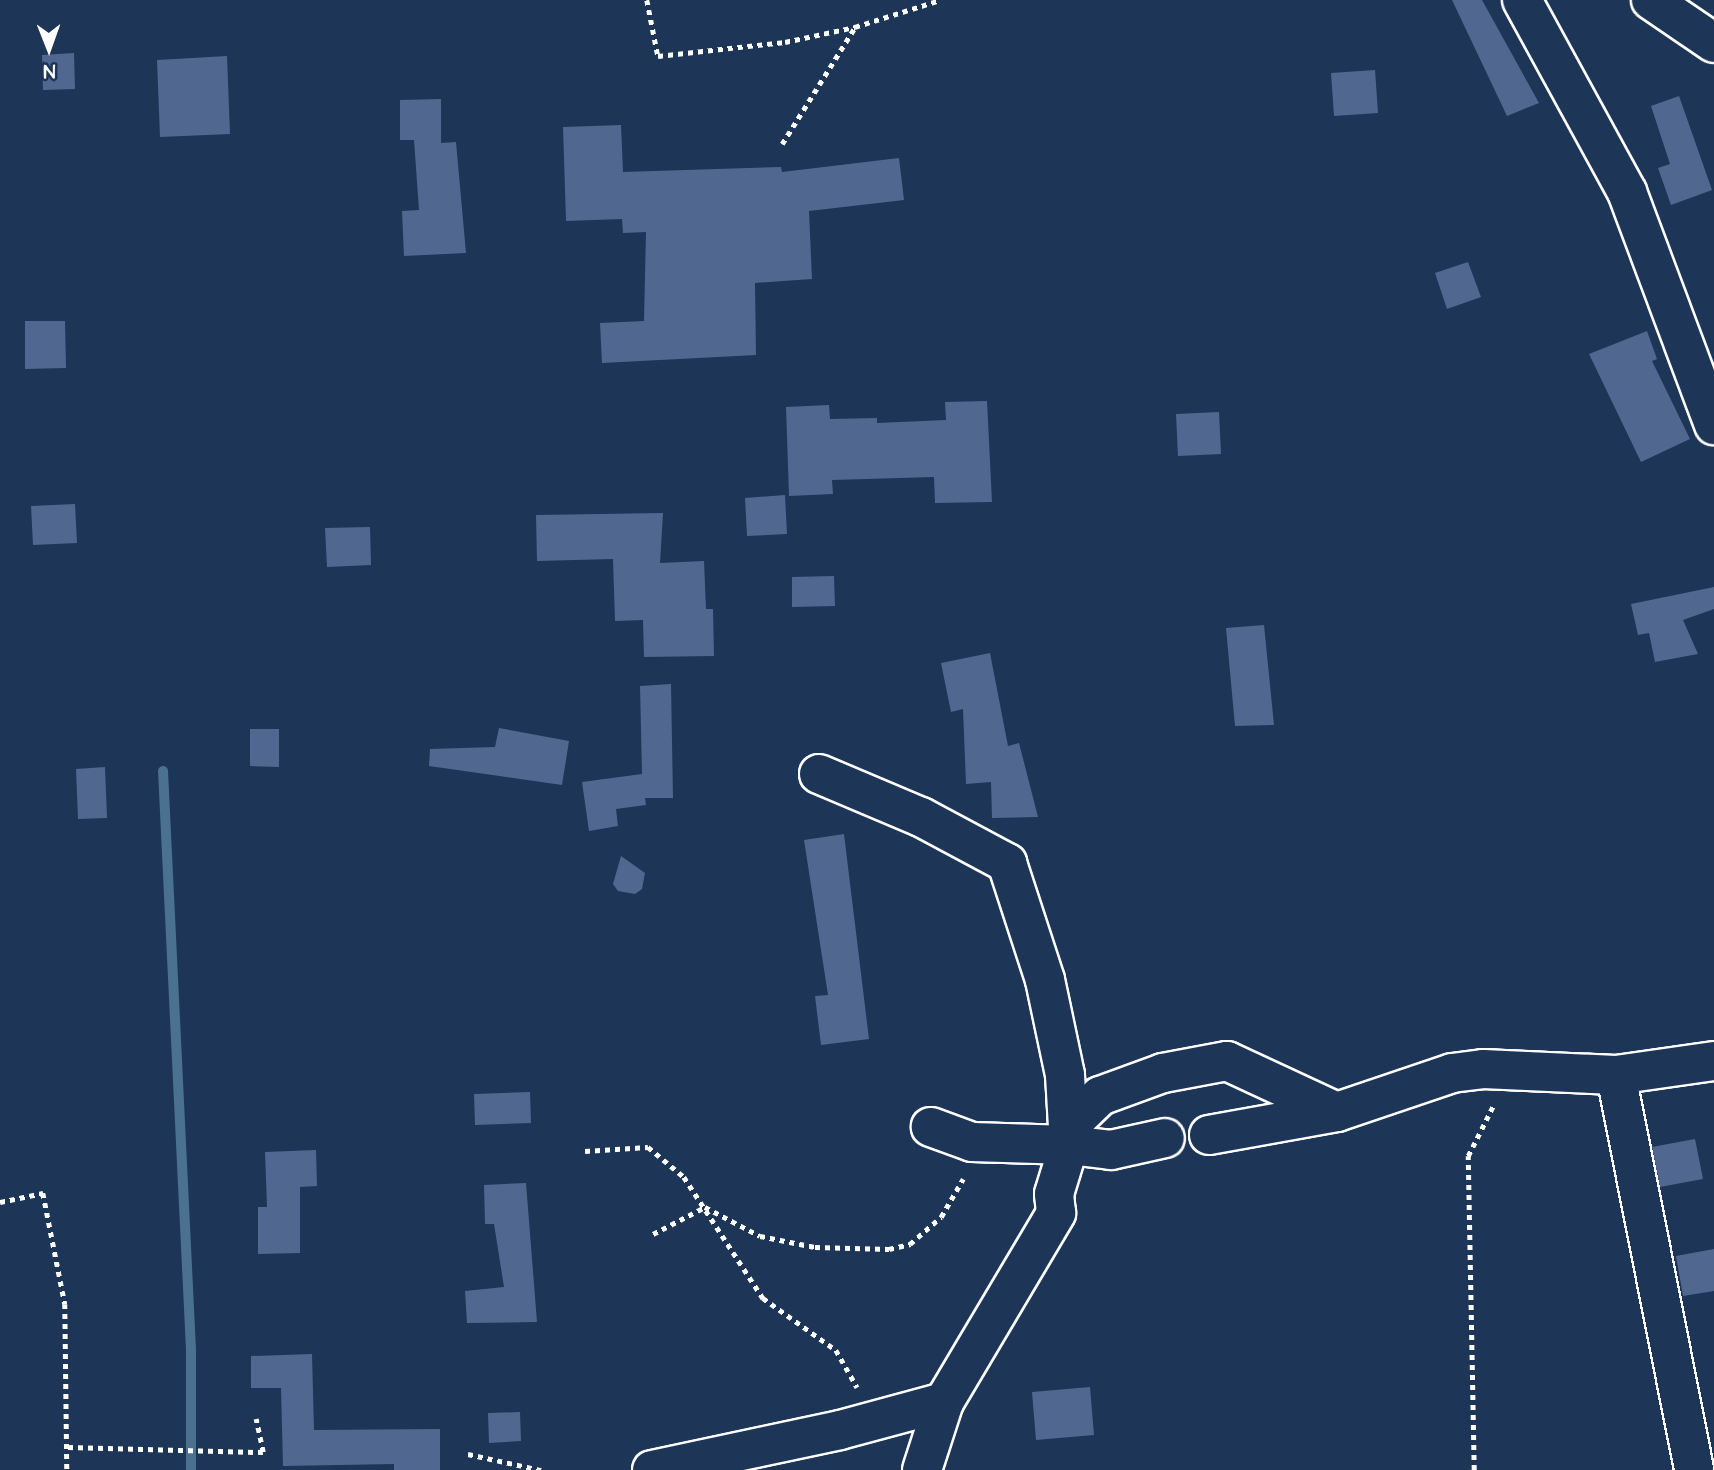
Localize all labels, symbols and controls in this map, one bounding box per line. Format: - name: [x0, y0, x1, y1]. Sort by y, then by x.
- north arrow: [14, 14, 84, 84]
- text: N: [43, 57, 56, 84]

